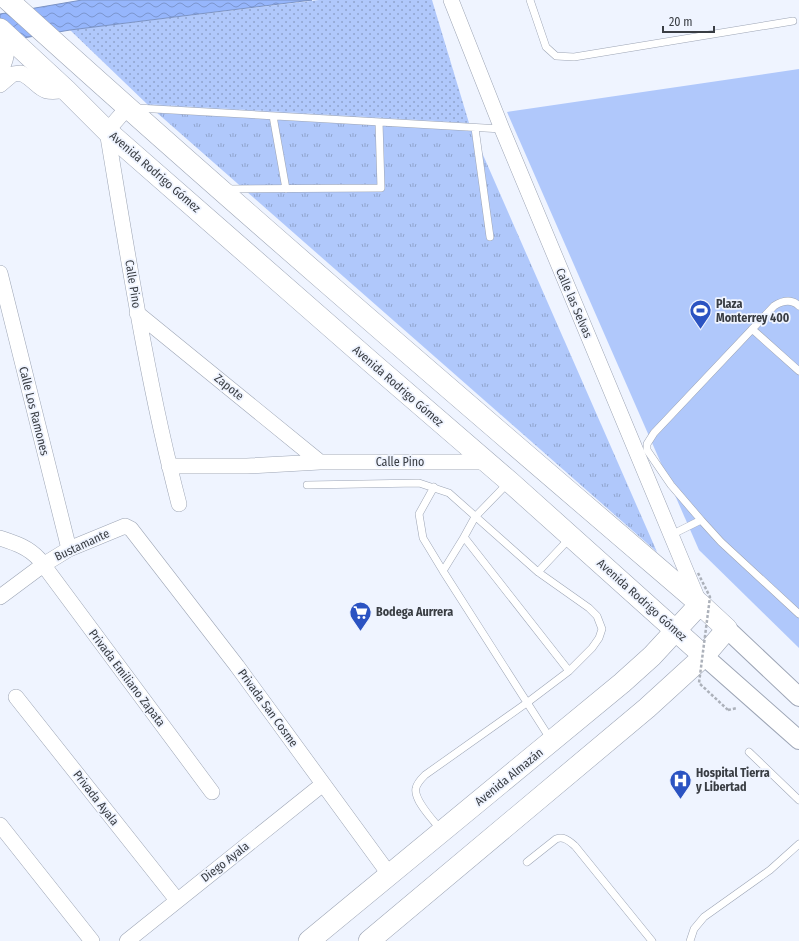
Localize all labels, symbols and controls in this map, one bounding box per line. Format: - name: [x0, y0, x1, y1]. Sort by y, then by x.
- scale bar: [663, 8, 714, 34]
- text: 20 m: [669, 15, 693, 29]
- street label: Avenida Rodrigo Gómez: [107, 129, 204, 215]
- street label: Calle Pino: [122, 259, 144, 309]
- street label: Calle las Selvas: [553, 266, 595, 340]
- place label: Plaza Monterrey 400: [716, 297, 790, 325]
- sports icon: Plaza Monterrey 400: [688, 298, 714, 331]
- street label: Avenida Rodrigo Gómez: [350, 343, 447, 429]
- street label: Calle Los Ramones: [16, 365, 52, 457]
- street label: Zapote: [211, 371, 247, 403]
- street label: Calle Pino: [376, 455, 424, 469]
- street label: Bustamante: [52, 526, 112, 564]
- street label: Avenida Rodrigo Gómez: [594, 556, 690, 644]
- supermarket icon: Bodega Aurrera: [347, 599, 373, 632]
- place label: Bodega Aurrera: [376, 605, 453, 619]
- street label: Privada Emiliano Zapata: [86, 627, 168, 729]
- street label: Privada San Cosme: [235, 666, 301, 750]
- street label: Avenida Almazán: [472, 745, 546, 809]
- place label: Hospital Tierra y Libertad: [695, 766, 770, 794]
- hospital icon: Hospital Tierra y Libertad: [667, 767, 693, 800]
- street label: Privada Ayala: [70, 768, 122, 828]
- street label: Diego Ayala: [198, 839, 252, 885]

